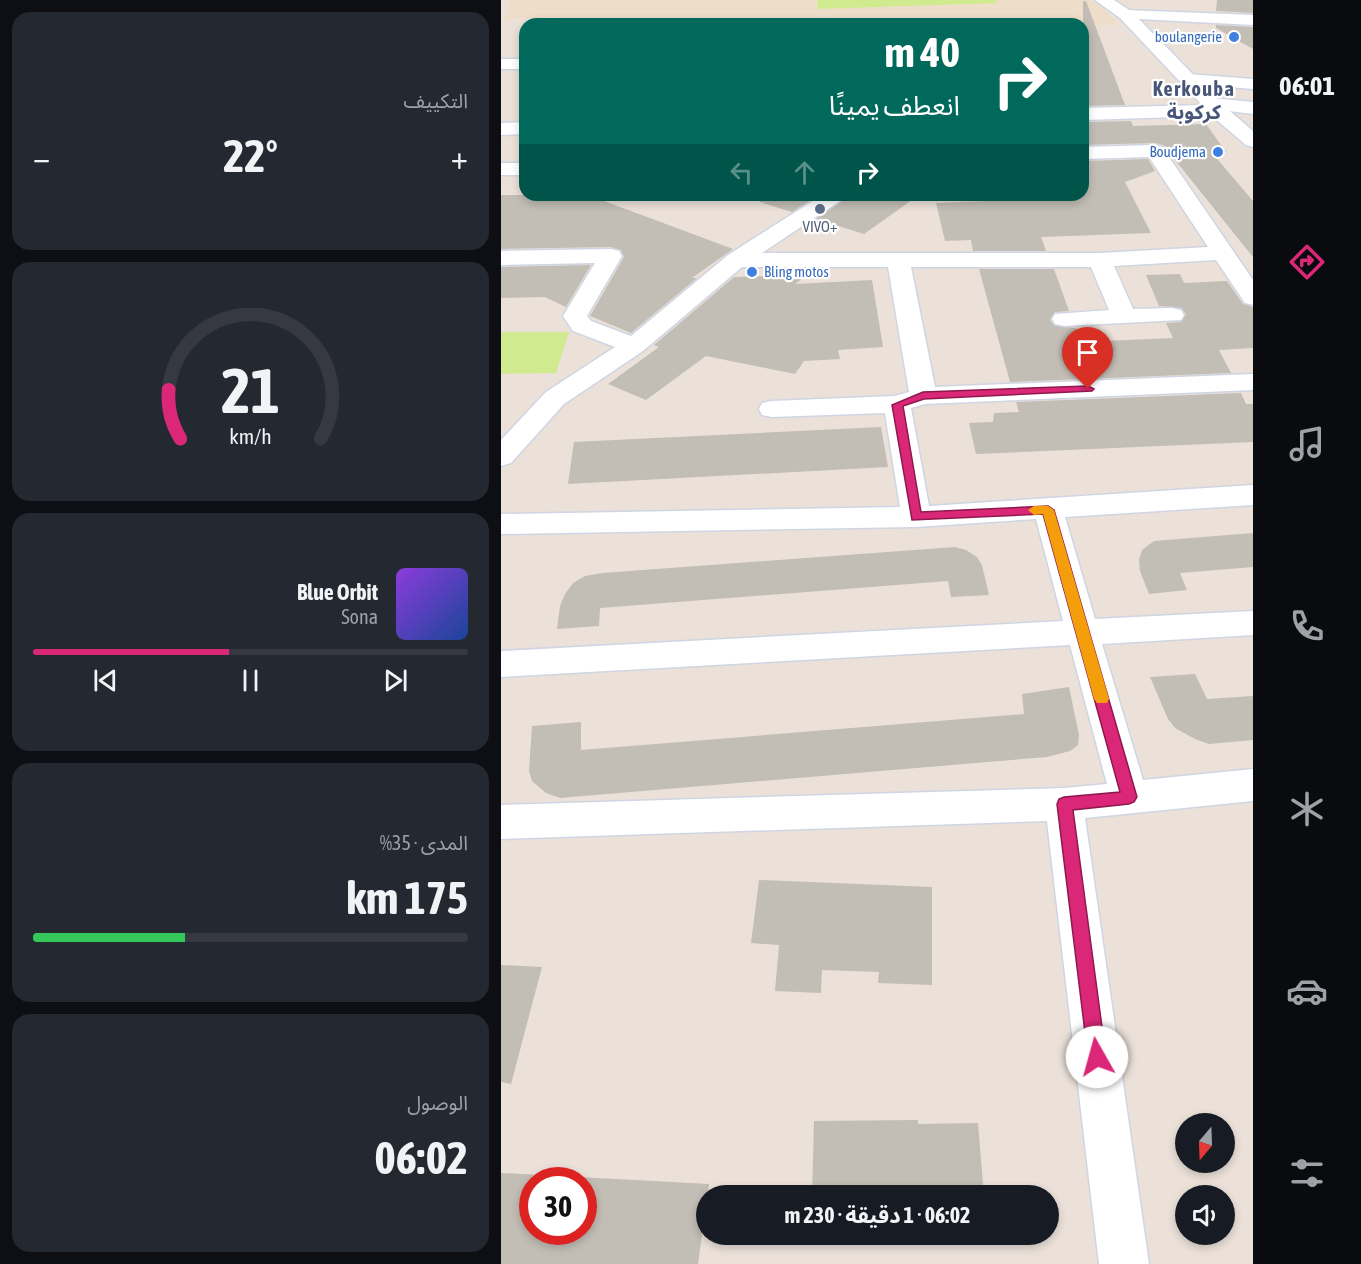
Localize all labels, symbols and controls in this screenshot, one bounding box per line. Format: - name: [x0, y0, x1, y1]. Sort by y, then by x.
- text: 40 m: [885, 28, 960, 76]
- place label: boulangerie: [1155, 28, 1222, 45]
- marker: boulangerie: [1227, 30, 1241, 44]
- icon: right: [981, 42, 1059, 120]
- text: 06:01: [1279, 70, 1335, 101]
- district label: Kerkouba كركوبة: [1153, 77, 1235, 124]
- text: التكييف: [404, 89, 468, 112]
- text: انعطف يمينًا: [829, 90, 960, 121]
- text: 22°: [223, 130, 278, 182]
- text: −: [33, 138, 50, 176]
- text: +: [451, 138, 468, 176]
- place label: Boudjema: [1149, 143, 1206, 160]
- marker: Boudjema: [1211, 145, 1225, 159]
- icon: left: [725, 156, 758, 189]
- icon: ahead: [788, 156, 821, 189]
- icon: right: [851, 156, 884, 189]
- marker: VIVO+: [813, 202, 827, 216]
- place label: VIVO+: [803, 218, 838, 235]
- icon: directions: [1286, 241, 1328, 283]
- place label: Bling motos: [764, 263, 829, 280]
- marker: Bling motos: [745, 265, 759, 279]
- pin: [1062, 327, 1113, 389]
- icon: arrive: [1071, 336, 1104, 369]
- text: 21: [221, 355, 280, 426]
- icon: music: [1286, 423, 1328, 465]
- text: km/h: [229, 424, 272, 449]
- text: Blue Orbit: [297, 579, 378, 605]
- text: Sona: [341, 605, 378, 628]
- icon: phone: [1286, 605, 1328, 647]
- icon: previous: [89, 664, 122, 697]
- icon: pause: [234, 664, 267, 697]
- icon: next: [379, 664, 412, 697]
- icon: climate: [1286, 788, 1328, 830]
- text: المدى · 35%: [380, 831, 468, 854]
- text: 175 km: [346, 872, 468, 924]
- icon: car: [1286, 970, 1328, 1012]
- position arrow: [1065, 1025, 1129, 1089]
- text: الوصول: [407, 1091, 468, 1114]
- north arrow: [1175, 1113, 1235, 1173]
- map controls: [1175, 1113, 1235, 1245]
- text: 06:02: [374, 1132, 468, 1184]
- icon: filters: [1286, 1152, 1328, 1194]
- speed limit sign: 30: [519, 1167, 597, 1245]
- button: sound: [1175, 1185, 1235, 1245]
- text: 06:02 · 1 دقيقة · 230 m: [785, 1202, 970, 1228]

